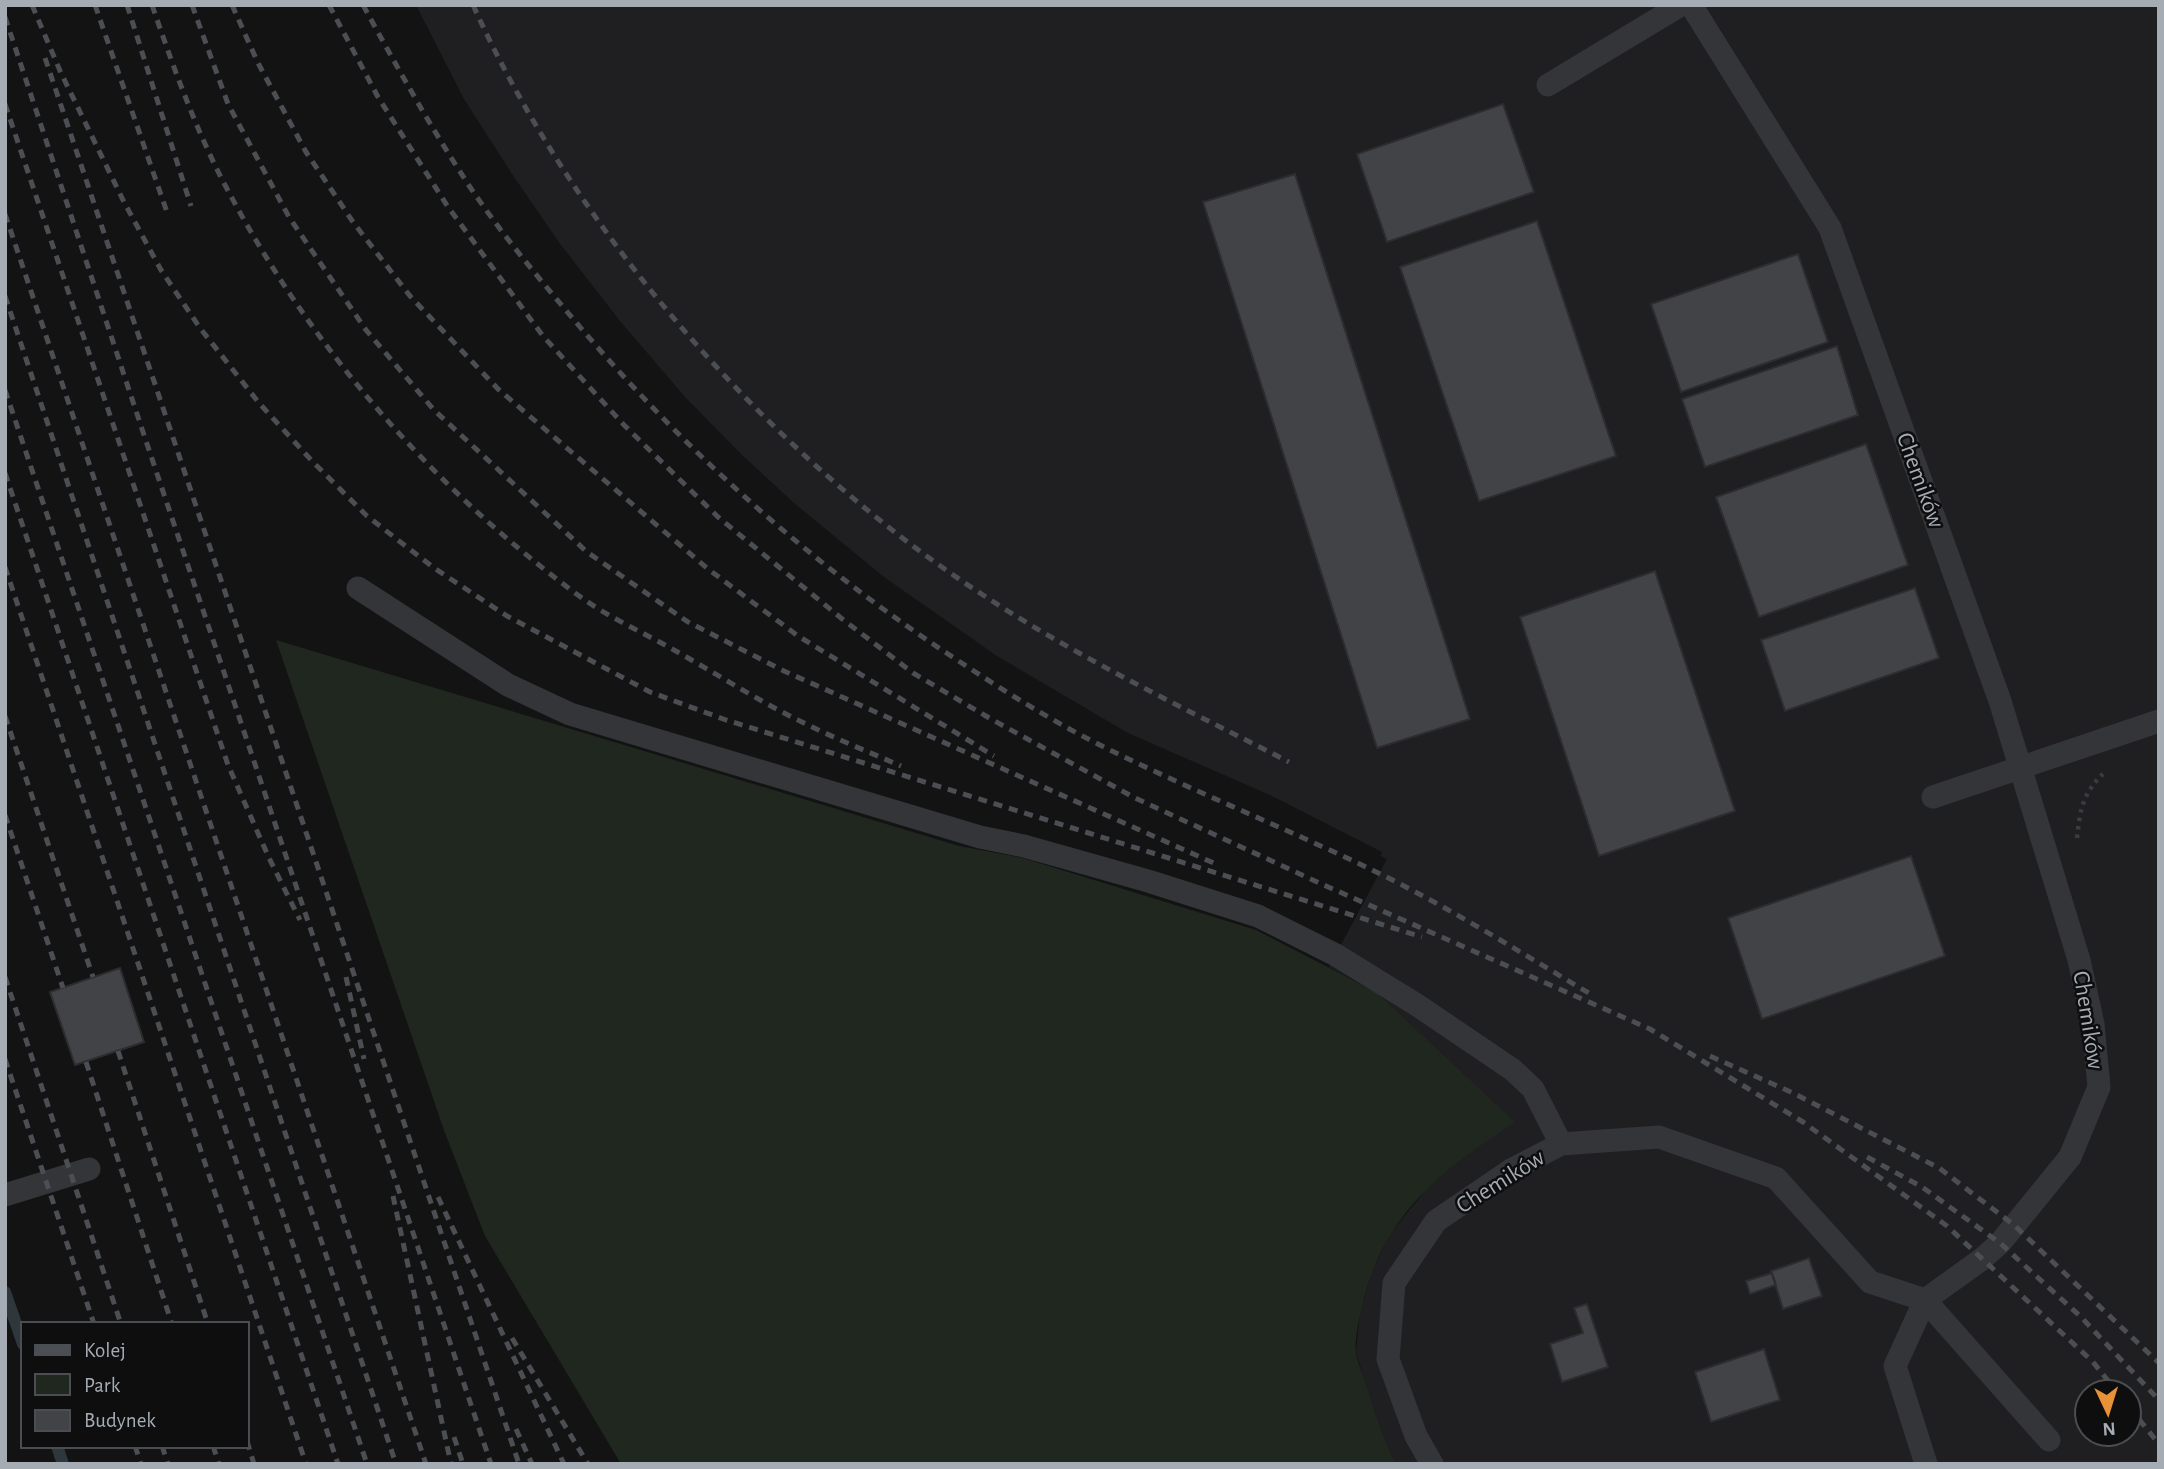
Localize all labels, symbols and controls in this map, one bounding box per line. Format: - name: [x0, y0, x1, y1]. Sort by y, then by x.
- street label: Chemików: [1892, 430, 1948, 531]
- street label: Chemików: [2068, 969, 2108, 1071]
- street label: Chemików: [1452, 1145, 1549, 1218]
- legend: [21, 1322, 248, 1448]
- text: Kolej: [84, 1340, 126, 1361]
- text: Park: [84, 1375, 121, 1396]
- north arrow: [2073, 1378, 2143, 1448]
- text: Budynek: [84, 1410, 156, 1431]
- text: N: [2102, 1419, 2116, 1438]

